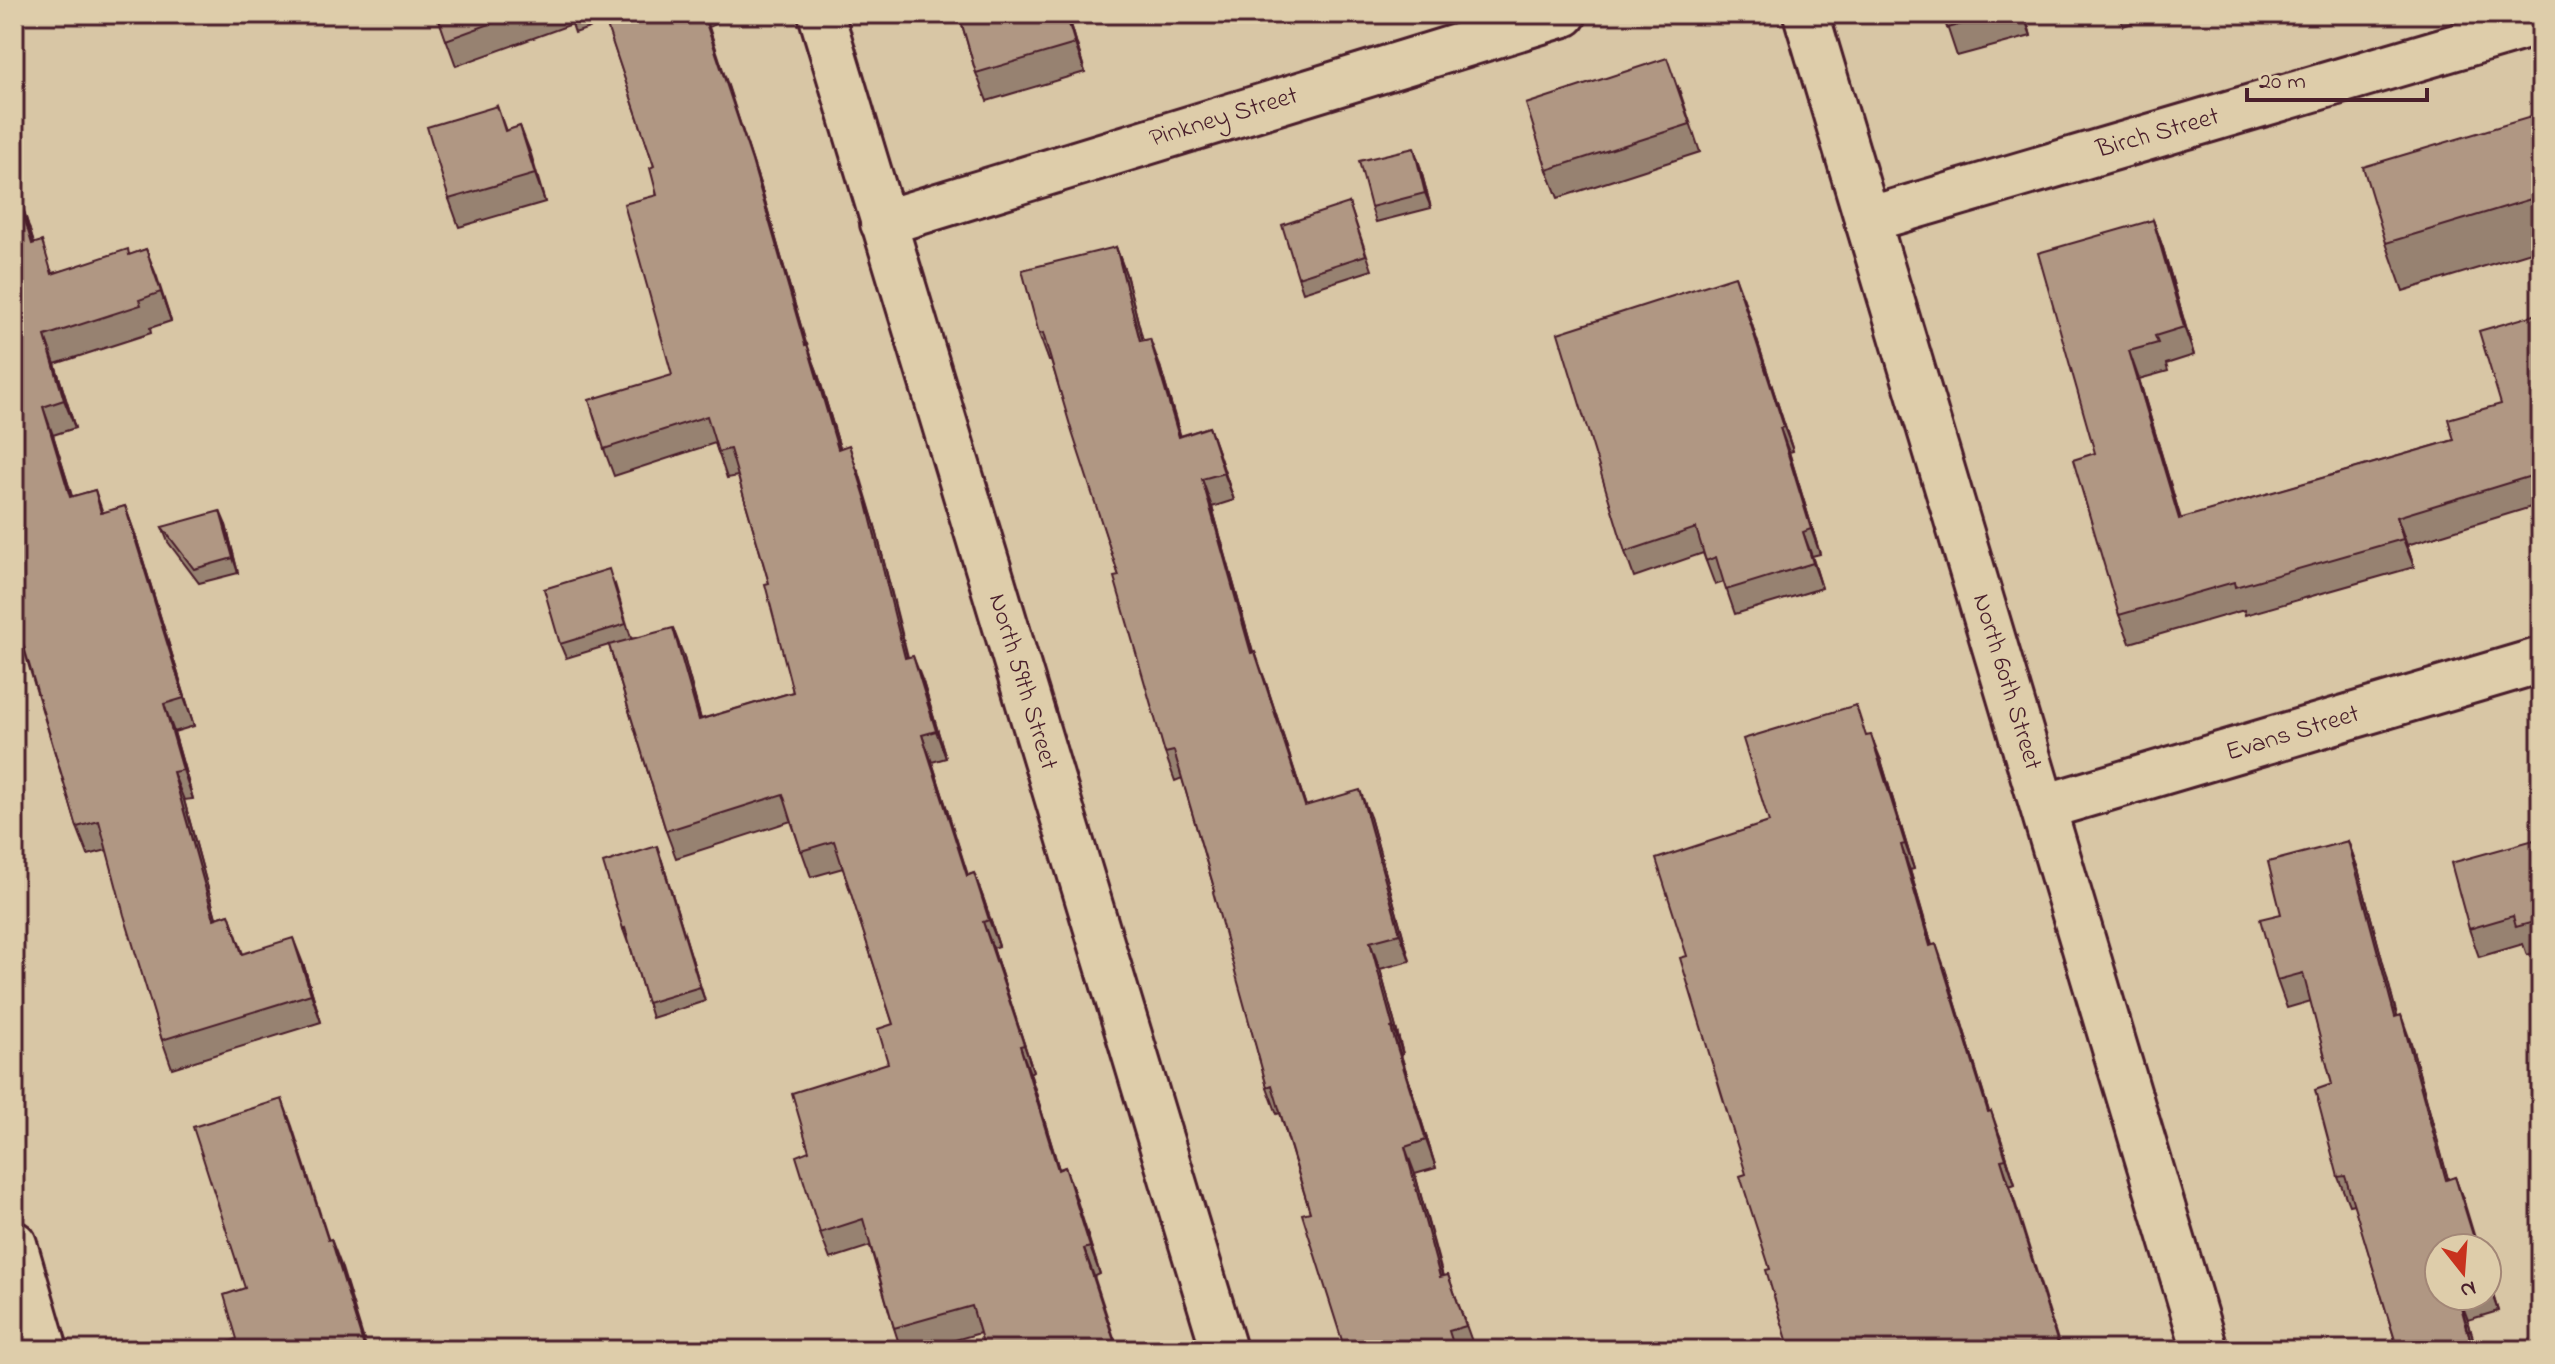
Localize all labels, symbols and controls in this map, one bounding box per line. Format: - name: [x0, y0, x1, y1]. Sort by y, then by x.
- scale bar: [2247, 52, 2427, 102]
- text: 20 m: [2259, 65, 2306, 100]
- street label: Pinkney Street: [1145, 77, 1303, 159]
- street label: Birch Street: [2091, 98, 2224, 170]
- street label: North 59th Street: [977, 589, 1067, 775]
- street label: North 60th Street: [1961, 589, 2051, 775]
- street label: Evans Street: [2222, 696, 2365, 772]
- north arrow: [2423, 1232, 2503, 1312]
- text: N: [2456, 1271, 2480, 1306]

